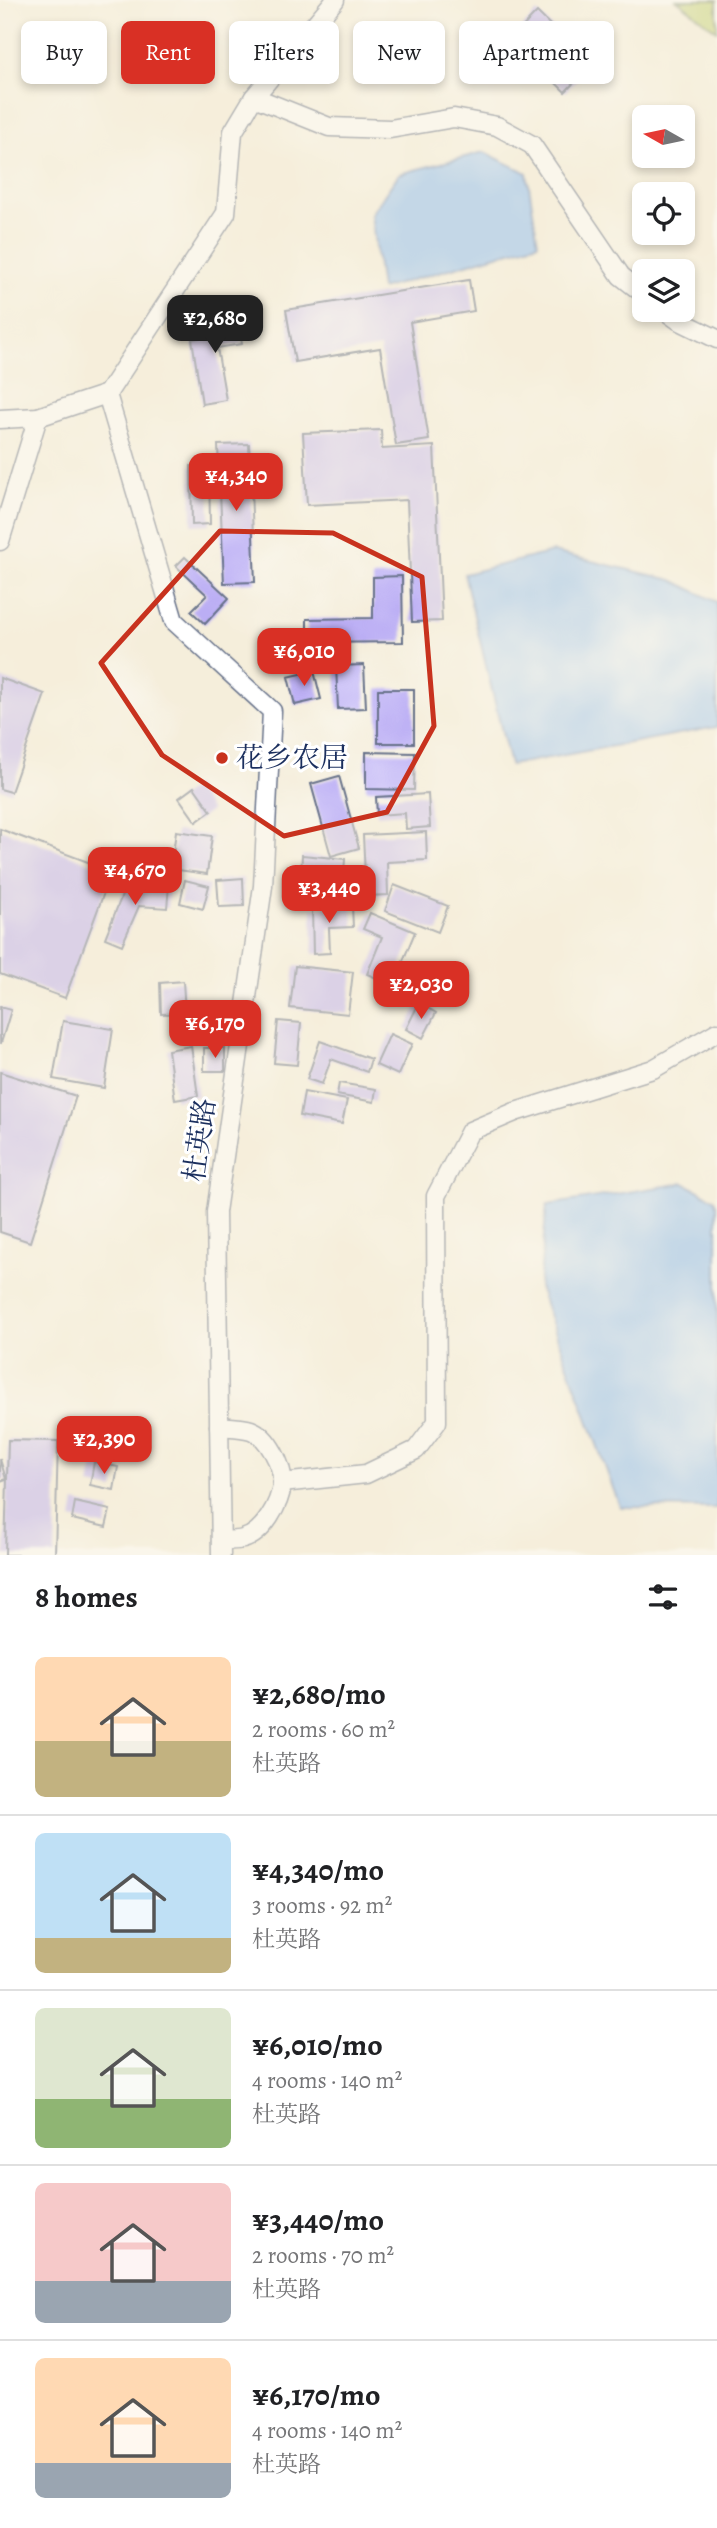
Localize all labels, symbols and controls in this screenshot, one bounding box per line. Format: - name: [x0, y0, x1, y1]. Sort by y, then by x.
- chip: Buy: [21, 21, 107, 84]
- chip: Rent: [121, 21, 215, 84]
- chip: Filters: [229, 21, 339, 84]
- chip: New: [353, 21, 445, 84]
- chip: Apartment: [459, 21, 614, 84]
- north arrow: [632, 105, 695, 168]
- map controls: [632, 105, 695, 322]
- button: locate: [632, 182, 695, 245]
- button: layers: [632, 259, 695, 322]
- pin: ¥2,680: [158, 296, 272, 355]
- text: ¥2,680: [183, 302, 247, 333]
- pin: ¥4,340: [179, 454, 293, 513]
- text: ¥4,340: [205, 460, 267, 491]
- pin: ¥6,010: [247, 628, 361, 688]
- text: ¥6,010: [273, 635, 335, 666]
- place label: 花乡农居: [236, 739, 348, 777]
- marker: 花乡农居: [214, 750, 230, 766]
- pin: ¥4,670: [78, 848, 192, 907]
- text: ¥4,670: [104, 854, 166, 885]
- pin: ¥3,440: [272, 866, 386, 925]
- text: ¥3,440: [298, 872, 360, 903]
- pin: ¥2,030: [364, 962, 478, 1021]
- text: ¥2,030: [389, 968, 453, 999]
- pin: ¥6,170: [158, 1000, 272, 1060]
- text: ¥6,170: [185, 1007, 245, 1038]
- street label: 杜英路: [175, 1096, 225, 1184]
- pin: ¥2,390: [47, 1416, 161, 1476]
- text: ¥2,390: [73, 1423, 135, 1454]
- text: 8 homes: [35, 1577, 138, 1617]
- icon: filters: [644, 1578, 682, 1616]
- text: ¥2,680/mo: [252, 1674, 386, 1714]
- icon: home: [91, 1685, 175, 1769]
- text: 2 rooms · 60 m²: [252, 1714, 395, 1745]
- text: 杜英路: [252, 1748, 321, 1779]
- text: ¥4,340/mo: [252, 1850, 384, 1890]
- icon: home: [91, 1861, 175, 1945]
- text: 3 rooms · 92 m²: [252, 1890, 392, 1921]
- text: 杜英路: [252, 1924, 321, 1955]
- text: ¥6,010/mo: [252, 2025, 383, 2065]
- icon: home: [91, 2036, 175, 2120]
- text: 4 rooms · 140 m²: [252, 2065, 402, 2096]
- text: 杜英路: [252, 2099, 321, 2130]
- text: ¥3,440/mo: [252, 2200, 384, 2240]
- icon: home: [91, 2211, 175, 2295]
- text: 2 rooms · 70 m²: [252, 2240, 394, 2271]
- text: 杜英路: [252, 2274, 321, 2305]
- text: ¥6,170/mo: [252, 2375, 380, 2415]
- icon: home: [91, 2386, 175, 2470]
- text: 4 rooms · 140 m²: [252, 2415, 402, 2446]
- text: 杜英路: [252, 2449, 321, 2480]

